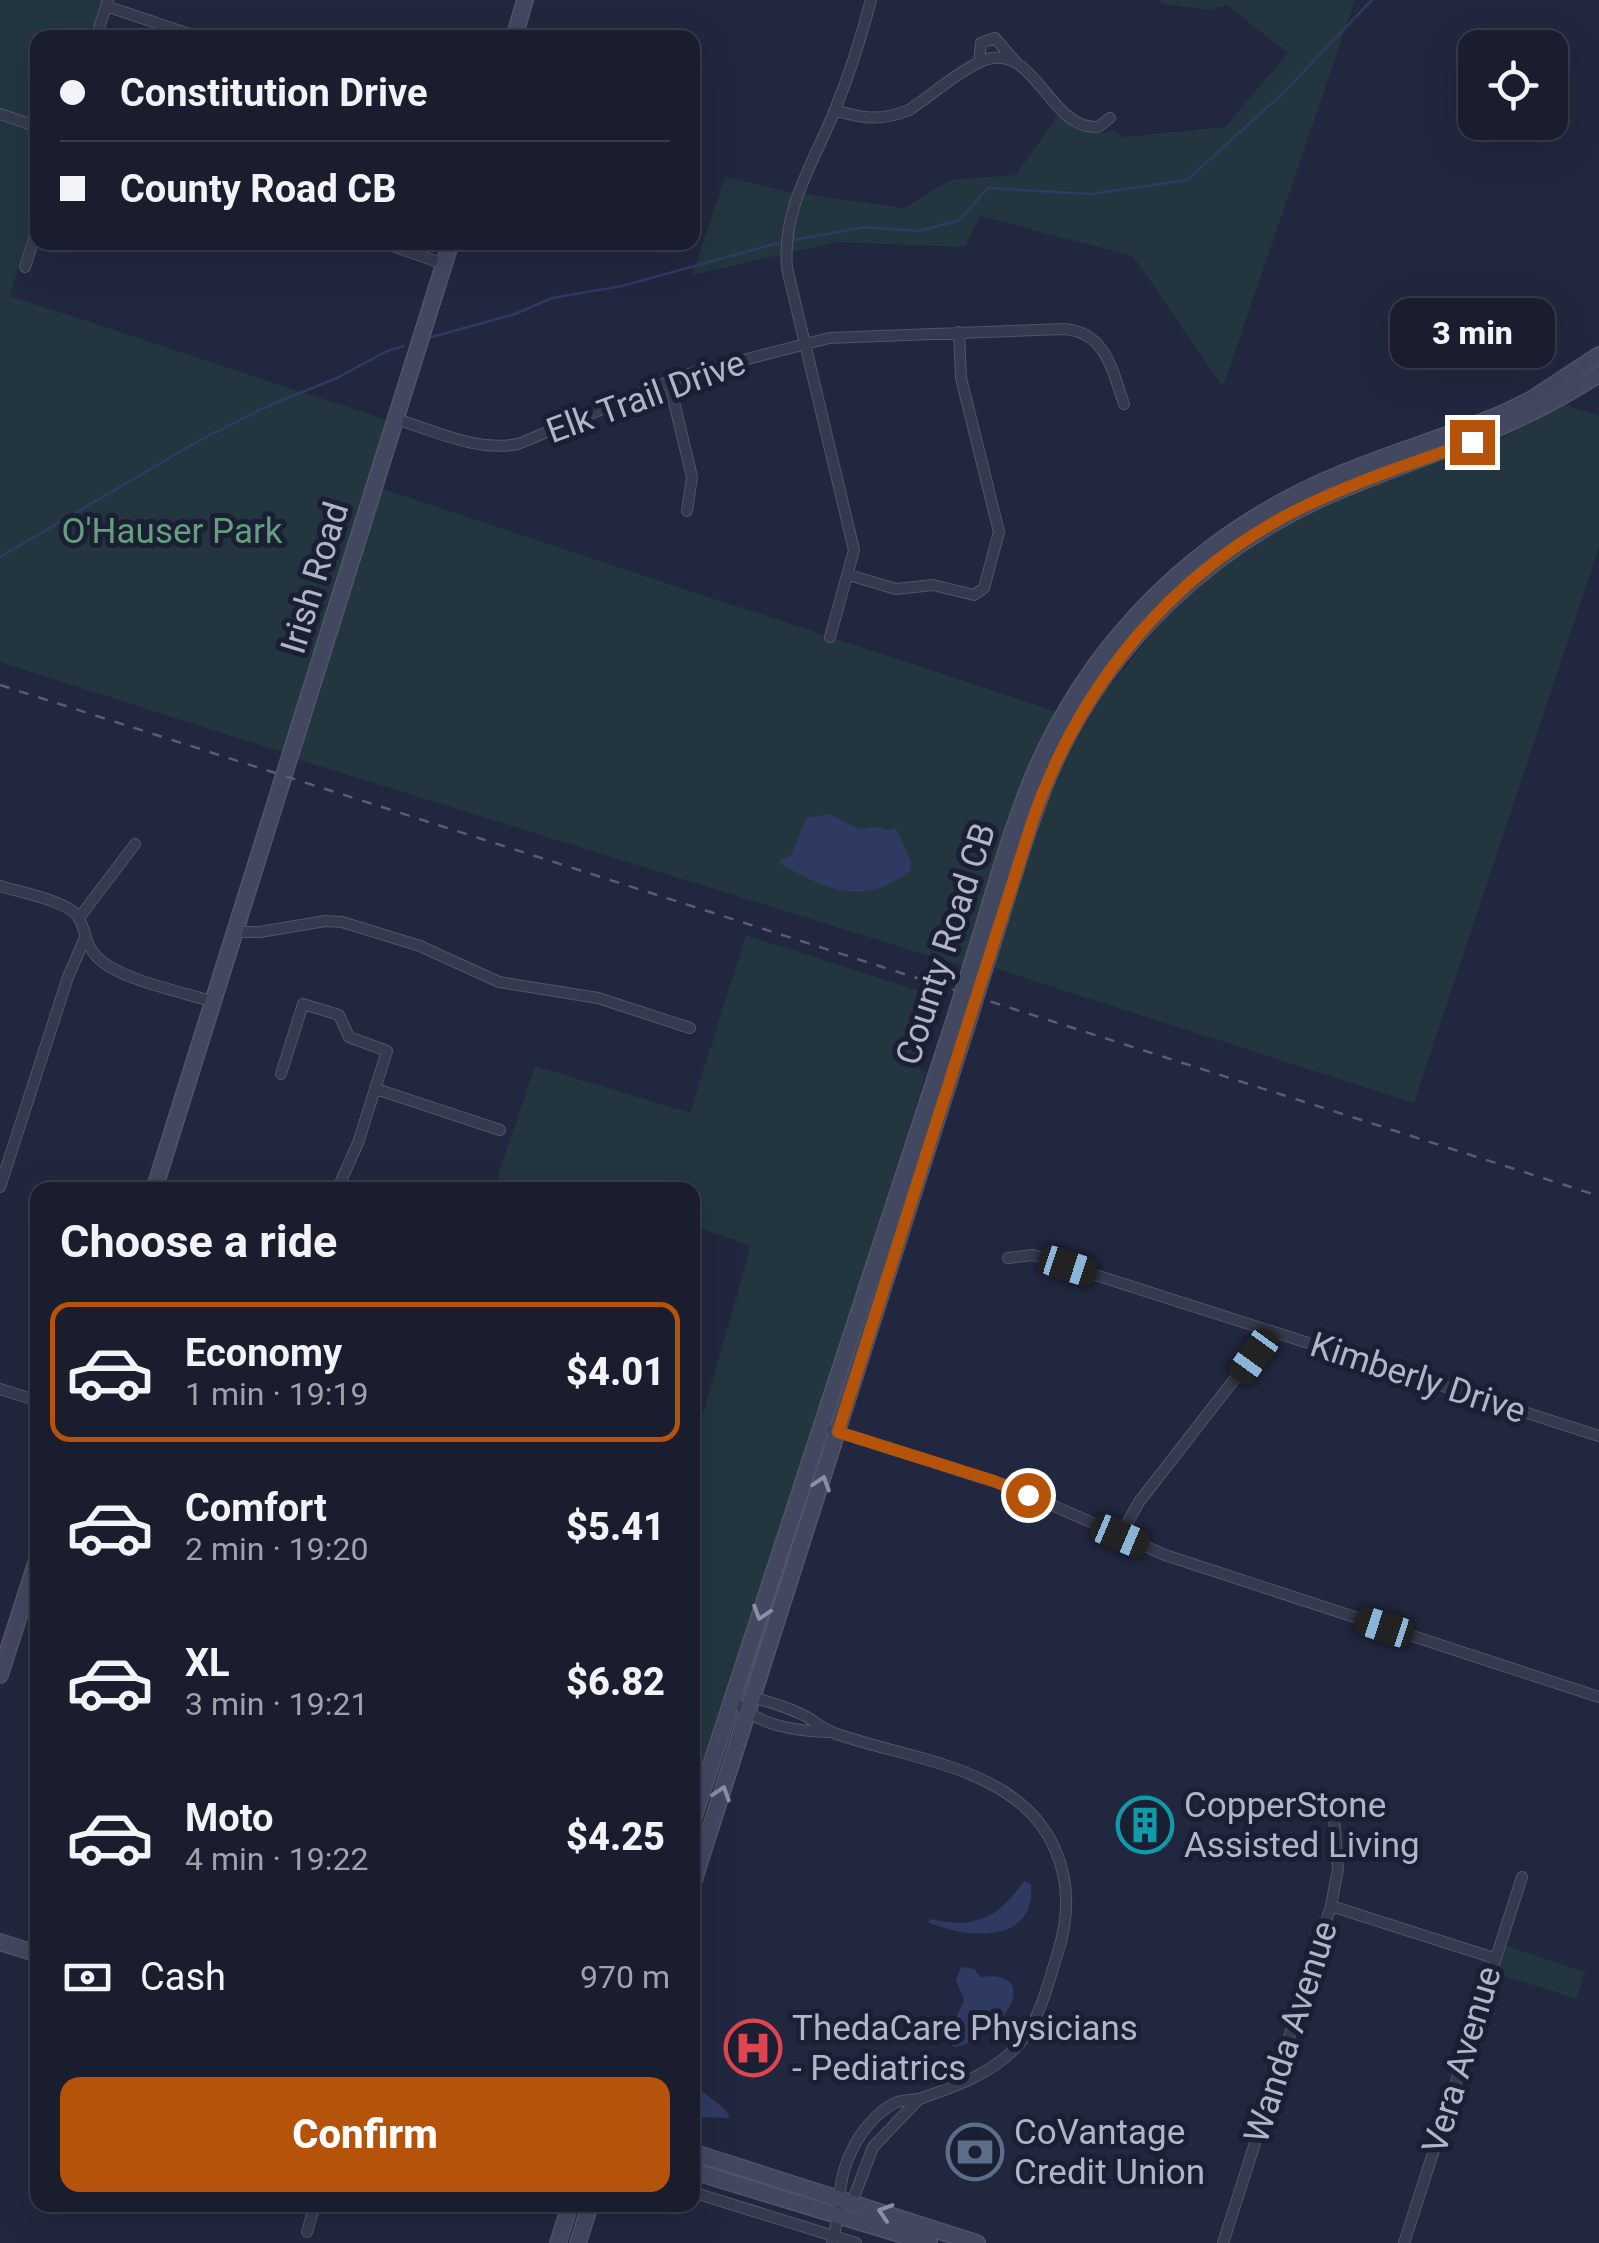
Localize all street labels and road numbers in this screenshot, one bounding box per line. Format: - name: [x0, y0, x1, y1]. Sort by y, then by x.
- street label: Elk Trail Drive: [541, 342, 751, 452]
- street label: Irish Road: [273, 497, 357, 659]
- street label: County Road CB: [888, 818, 1004, 1070]
- street label: Kimberly Drive: [1305, 1324, 1531, 1432]
- street label: Wanda Avenue: [1236, 1916, 1346, 2148]
- street label: Vera Avenue: [1414, 1962, 1510, 2158]

